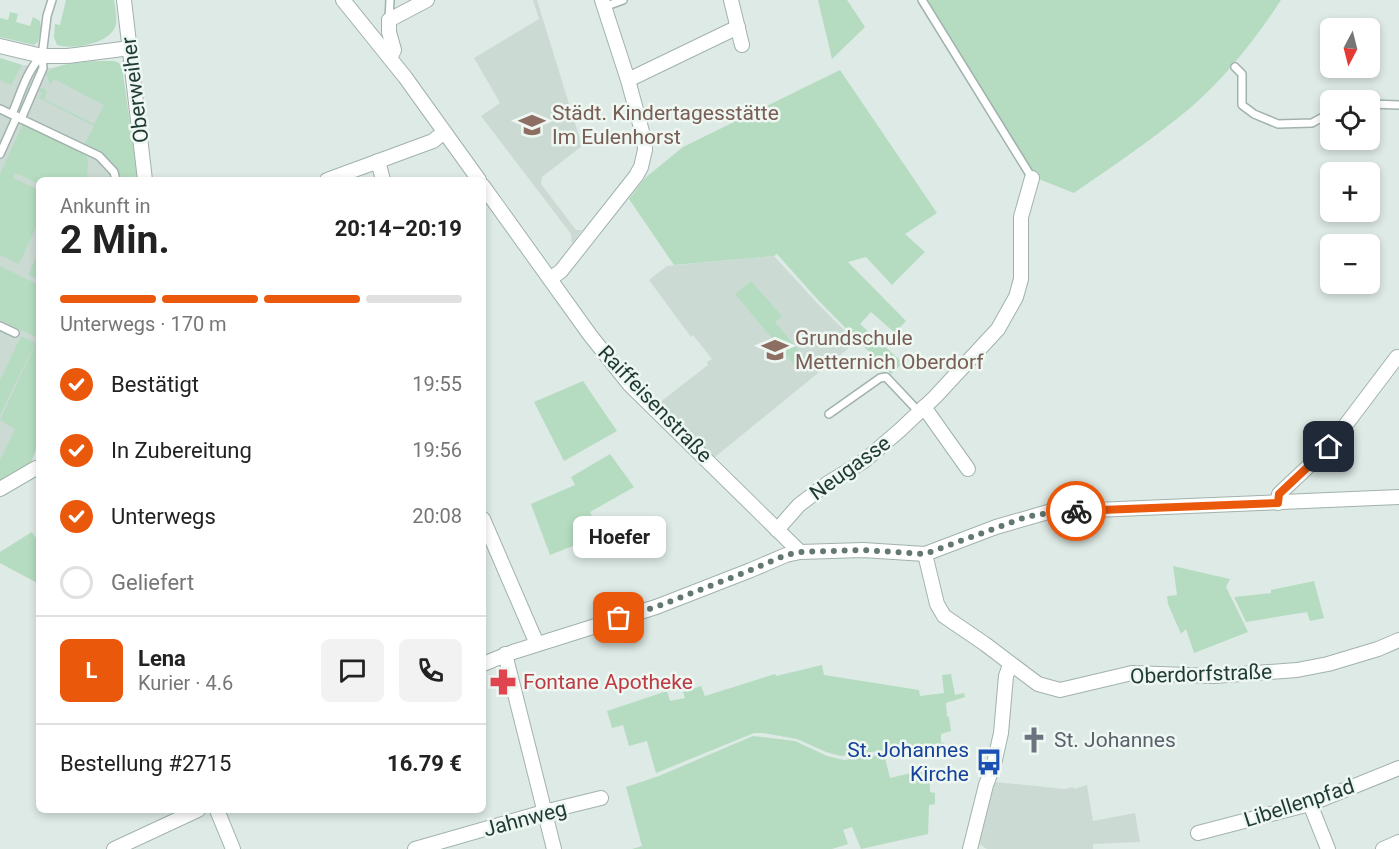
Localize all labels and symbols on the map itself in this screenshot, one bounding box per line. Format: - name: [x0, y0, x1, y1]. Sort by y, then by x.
- north arrow: [1320, 18, 1380, 78]
- street label: Oberweiher: [117, 36, 153, 144]
- place label: Städt. Kindertagesstätte Im Eulenhorst: [552, 101, 779, 149]
- school or university icon: Städt. Kindertagesstätte Im Eulenhorst: [517, 110, 547, 140]
- place label: Grundschule Metternich Oberdorf: [795, 326, 984, 374]
- school or university icon: Grundschule Metternich Oberdorf: [760, 335, 790, 365]
- street label: Raiffeisenstraße: [593, 341, 717, 467]
- pin: [1303, 421, 1354, 472]
- street label: Neugasse: [805, 431, 895, 505]
- courier: [1046, 481, 1106, 541]
- callout: Hoefer: [572, 516, 666, 558]
- pin: [593, 592, 644, 643]
- street label: Oberdorfstraße: [1130, 660, 1272, 688]
- pharmacy icon: Fontane Apotheke: [488, 667, 518, 697]
- place label: Fontane Apotheke: [523, 670, 693, 694]
- church icon: St. Johannes: [1019, 725, 1049, 755]
- place label: St. Johannes: [1054, 728, 1176, 752]
- place label: St. Johannes Kirche: [847, 738, 969, 786]
- bus stop icon: St. Johannes Kirche: [974, 747, 1004, 777]
- street label: Libellenpfad: [1241, 774, 1357, 832]
- street label: Jahnweg: [481, 796, 569, 842]

